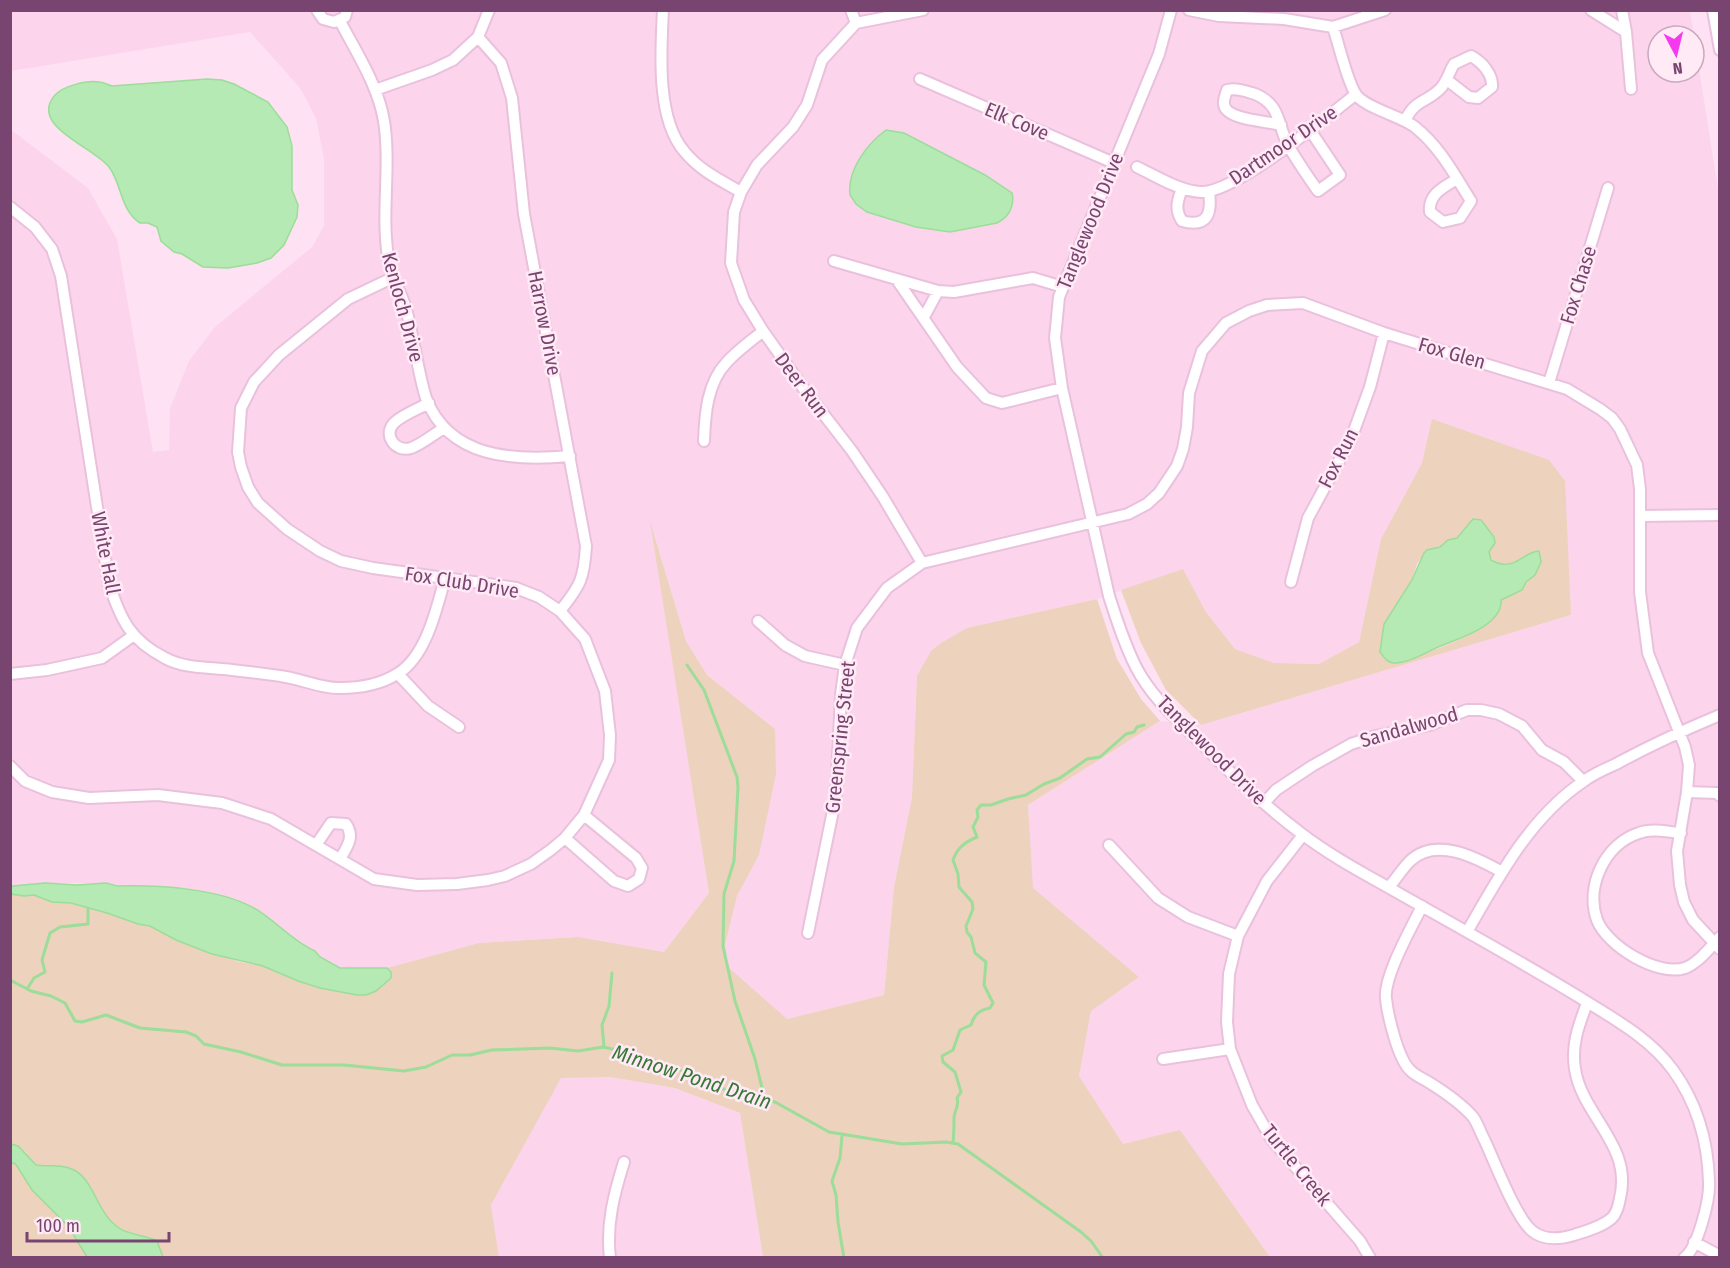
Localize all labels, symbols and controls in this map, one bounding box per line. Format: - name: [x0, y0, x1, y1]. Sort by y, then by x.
- north arrow: [1646, 24, 1706, 84]
- text: N: [1672, 58, 1684, 78]
- street label: Elk Cove: [981, 97, 1053, 145]
- street label: Dartmoor Drive: [1224, 100, 1342, 190]
- street label: Tanglewood Drive: [1052, 149, 1128, 293]
- street label: Fox Chase: [1555, 243, 1601, 327]
- street label: Kenloch Drive: [377, 250, 429, 364]
- street label: Harrow Drive: [523, 269, 567, 377]
- street label: Fox Glen: [1416, 332, 1488, 374]
- street label: Deer Run: [770, 348, 834, 422]
- street label: Fox Run: [1313, 424, 1363, 492]
- street label: White Hall: [86, 510, 126, 596]
- street label: Fox Club Drive: [403, 561, 521, 603]
- street label: Greenspring Street: [820, 659, 860, 814]
- street label: Tanglewood Drive: [1152, 690, 1272, 810]
- street label: Sandalwood: [1357, 702, 1461, 752]
- water label: Minnow Pond Drain: [609, 1039, 775, 1115]
- street label: Turtle Creek: [1257, 1120, 1337, 1211]
- scale bar: [27, 1205, 170, 1243]
- text: 100 m: [36, 1215, 80, 1237]

